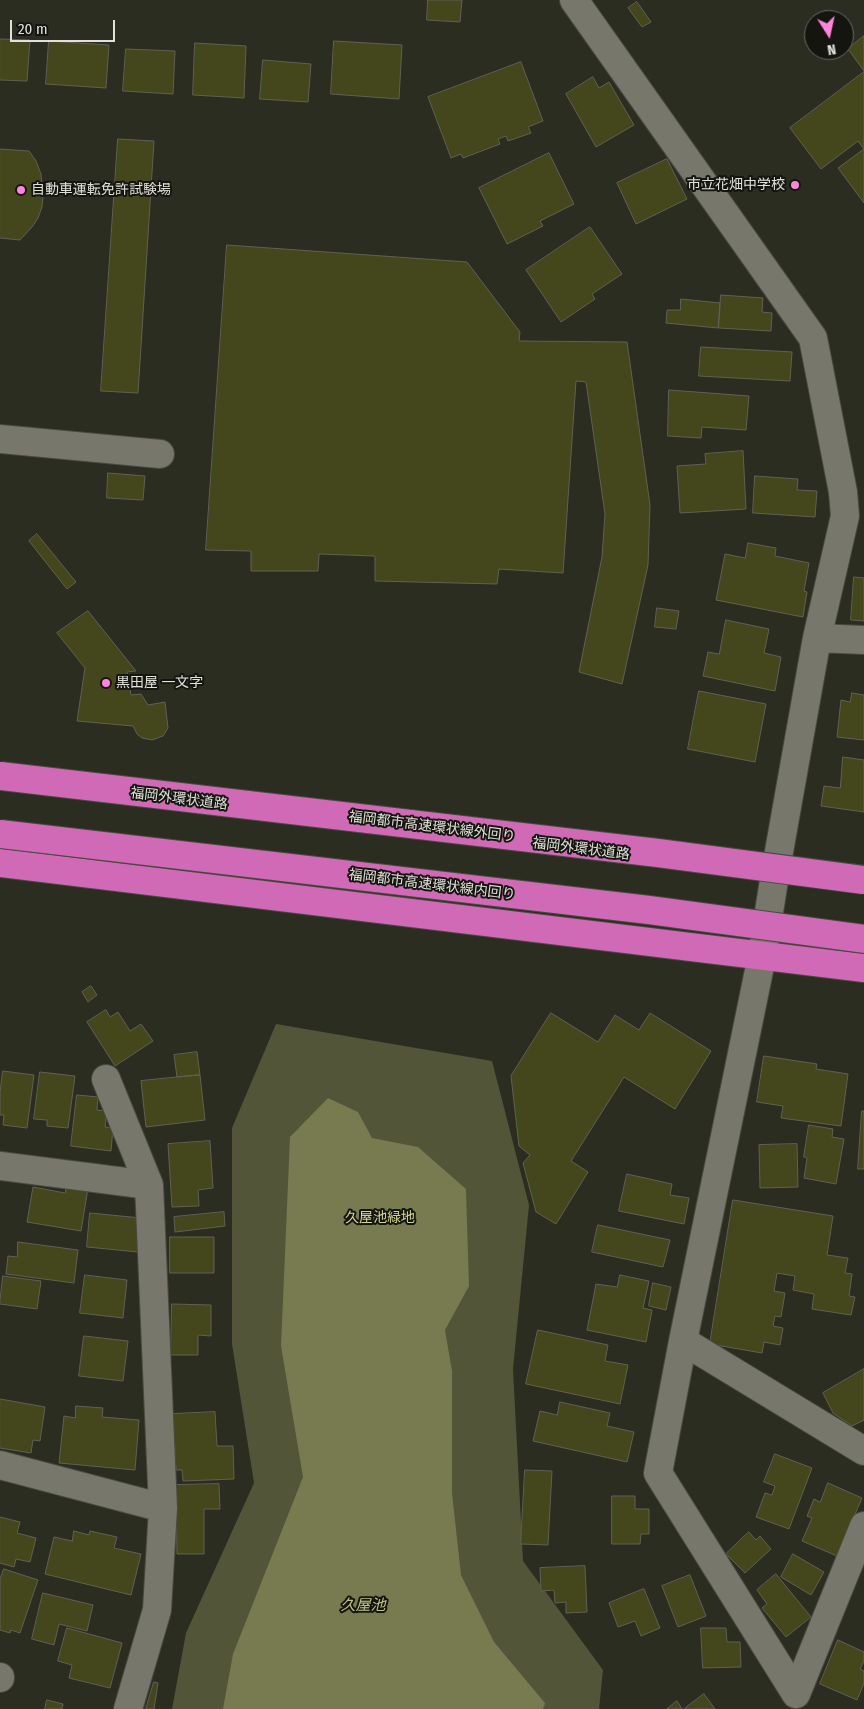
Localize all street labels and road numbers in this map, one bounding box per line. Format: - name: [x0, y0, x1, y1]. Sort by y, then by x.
- street label: 福岡外環状道路: [129, 785, 229, 813]
- street label: 福岡都市高速環状線外回り: [348, 808, 516, 846]
- street label: 福岡外環状道路: [531, 835, 631, 863]
- street label: 福岡都市高速環状線内回り: [348, 866, 516, 904]

